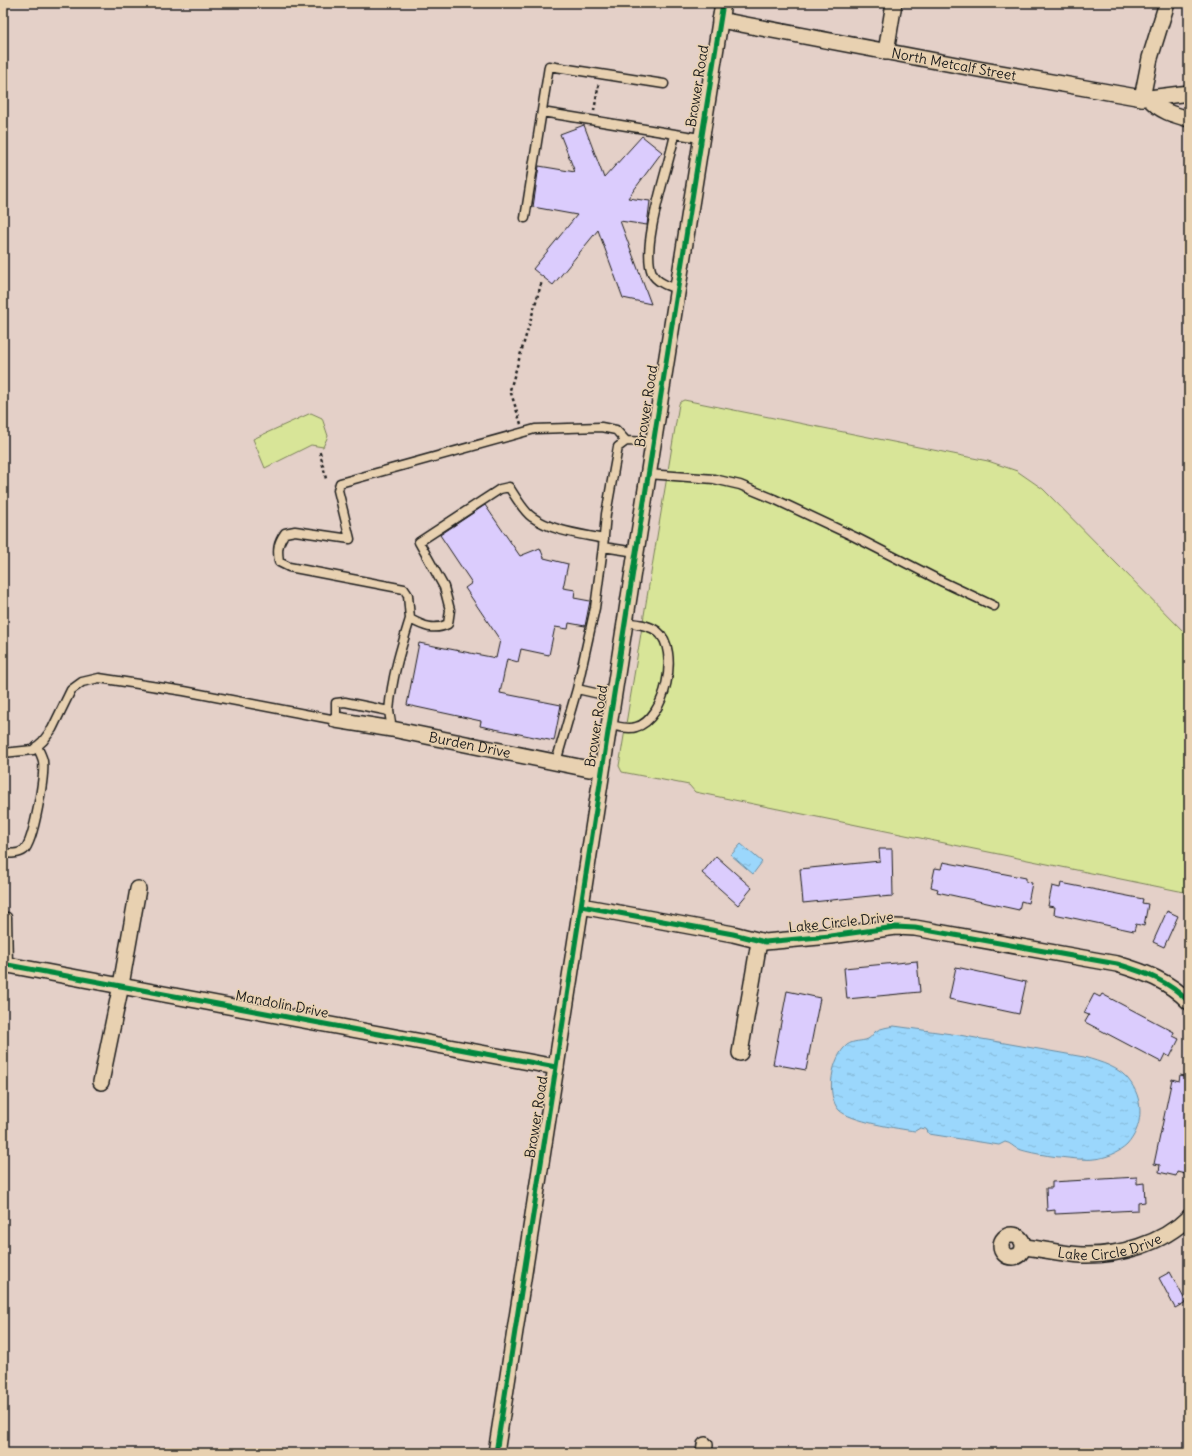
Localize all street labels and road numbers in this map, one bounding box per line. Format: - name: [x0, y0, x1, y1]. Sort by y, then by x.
- street label: Brower Road: [682, 44, 712, 128]
- street label: North Metcalf Street: [890, 44, 1018, 85]
- street label: Brower Road: [631, 364, 661, 448]
- street label: Brower Road: [581, 684, 611, 768]
- street label: Burden Drive: [427, 728, 512, 762]
- street label: Lake Circle Drive: [788, 908, 894, 936]
- street label: Mandolin Drive: [234, 986, 330, 1022]
- street label: Brower Road: [521, 1075, 551, 1159]
- street label: Lake Circle Drive: [1056, 1229, 1165, 1264]

